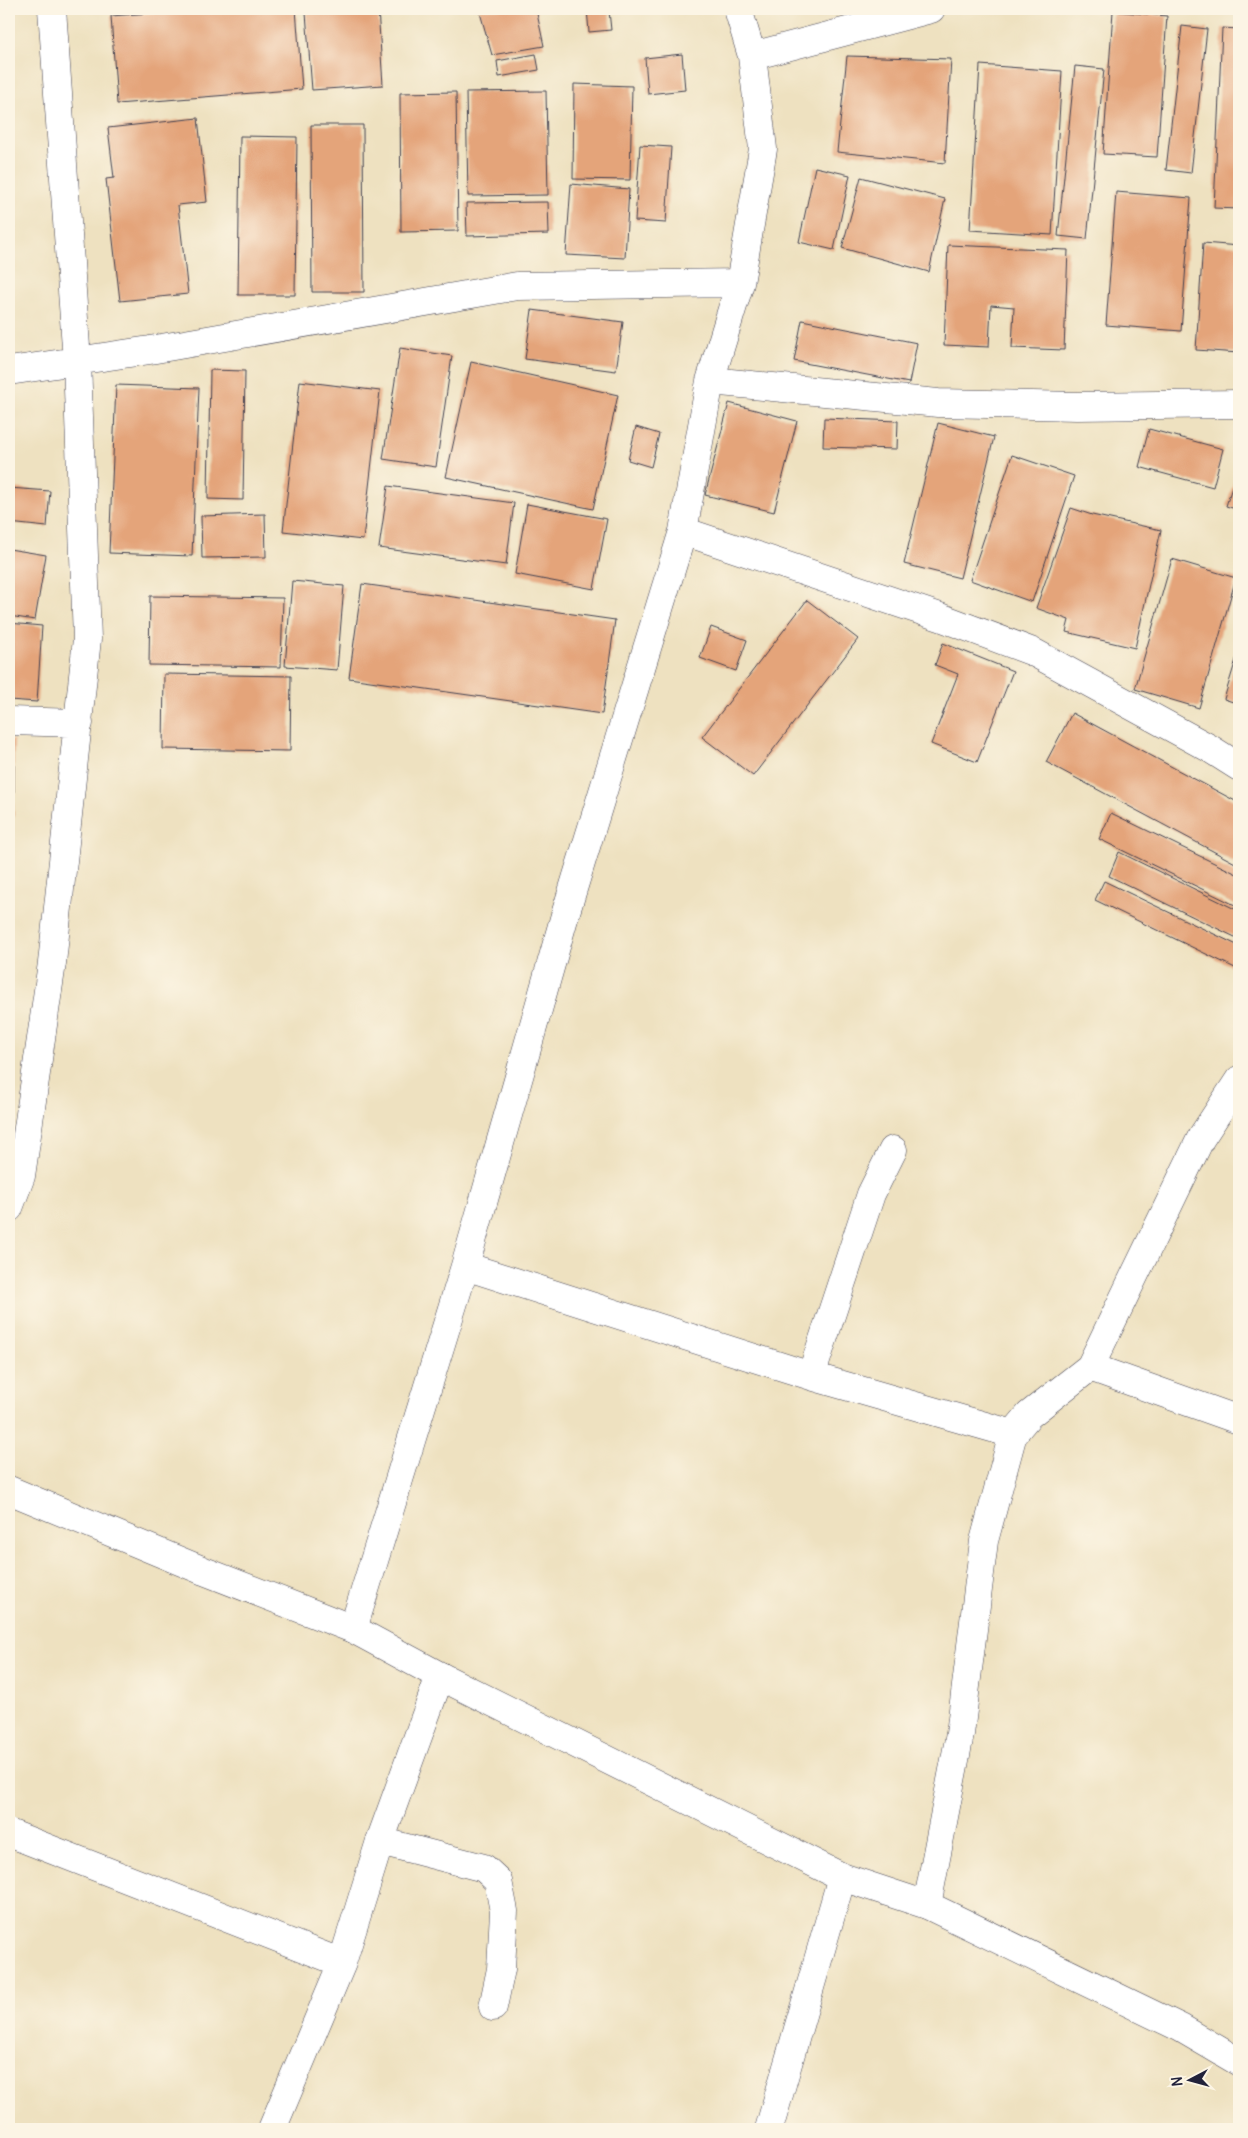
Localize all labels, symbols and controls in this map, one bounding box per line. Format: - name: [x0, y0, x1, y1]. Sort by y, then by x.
- north arrow: [1166, 2056, 1216, 2106]
- text: N: [1168, 2076, 1187, 2087]

